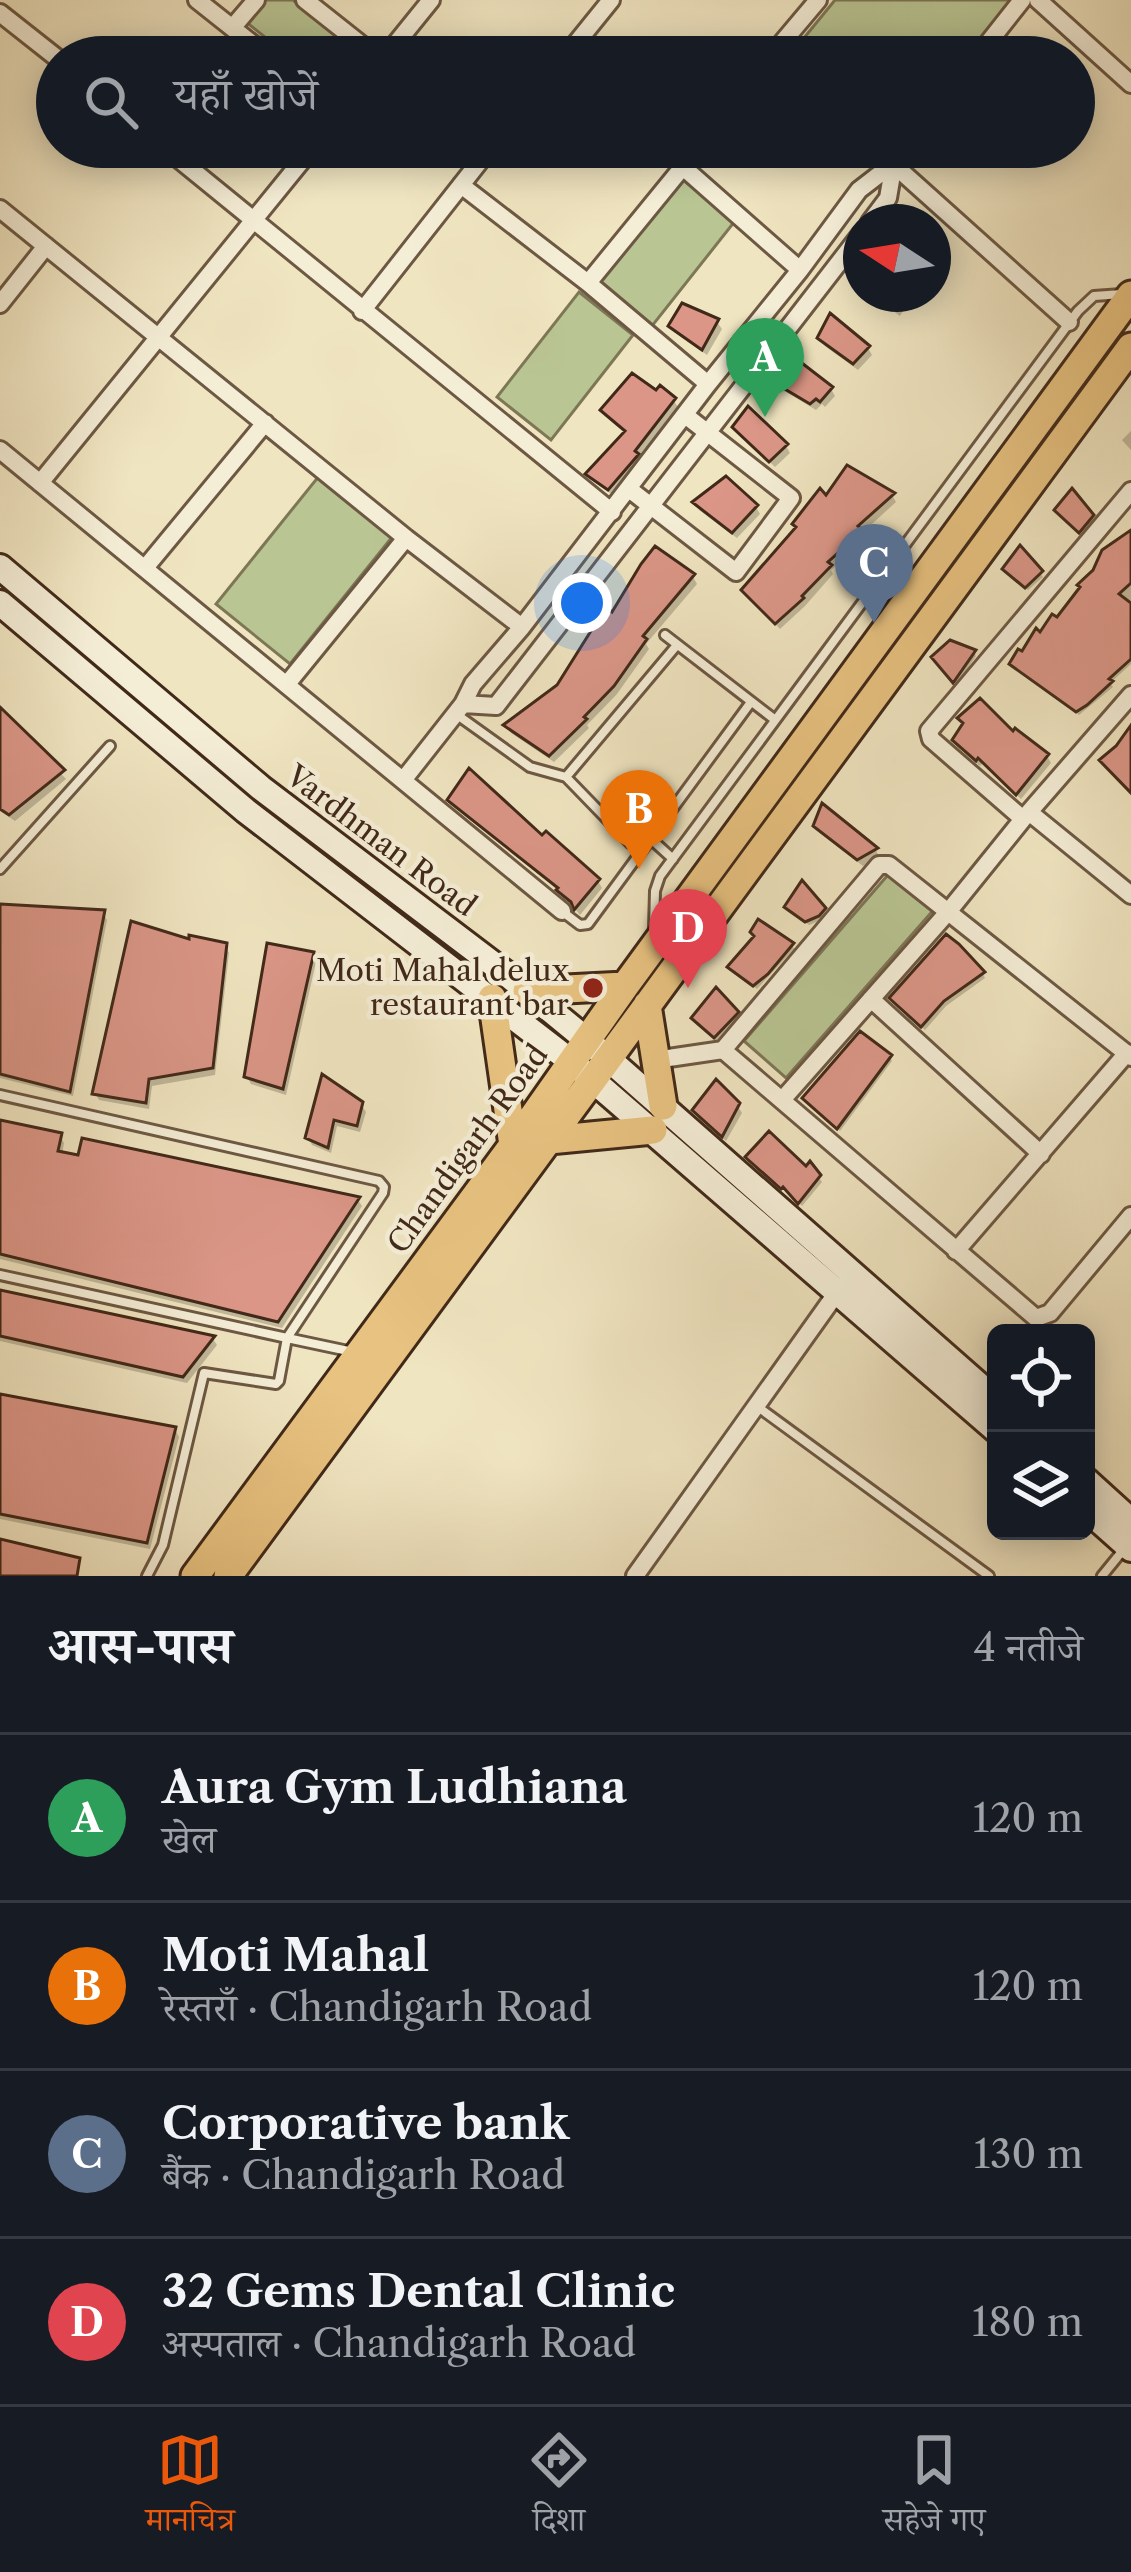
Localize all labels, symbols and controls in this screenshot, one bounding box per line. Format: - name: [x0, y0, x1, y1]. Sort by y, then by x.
- search box: [36, 36, 1095, 168]
- text: यहाँ खोजें: [174, 66, 318, 122]
- icon: search: [78, 69, 144, 135]
- north arrow: [843, 204, 951, 312]
- pin: A: [726, 318, 804, 417]
- pin: C: [835, 524, 913, 623]
- your location: [552, 573, 612, 633]
- street label: Vardhman Road: [278, 756, 484, 924]
- pin: B: [600, 770, 678, 869]
- pin: D: [649, 889, 727, 988]
- place label: Moti Mahal delux restaurant bar: [316, 952, 569, 1023]
- marker: Moti Mahal delux restaurant bar: [580, 975, 606, 1001]
- street label: Chandigarh Road: [379, 1037, 556, 1260]
- map controls: [987, 1324, 1095, 1540]
- button: locate: [987, 1324, 1095, 1432]
- button: layers: [987, 1432, 1095, 1540]
- text: आस-पास: [48, 1614, 233, 1676]
- text: 4 नतीजे: [973, 1623, 1083, 1671]
- text: Aura Gym Ludhiana: [162, 1759, 627, 1815]
- text: A: [72, 1794, 102, 1842]
- text: 120 m: [973, 1794, 1083, 1842]
- text: खेल: [162, 1815, 216, 1863]
- text: Moti Mahal: [162, 1927, 429, 1983]
- text: B: [73, 1962, 102, 2010]
- text: 120 m: [973, 1962, 1083, 2010]
- text: रेस्तराँ · Chandigarh Road: [162, 1983, 592, 2031]
- text: Corporative bank: [162, 2095, 569, 2151]
- text: C: [71, 2130, 103, 2178]
- text: 130 m: [974, 2130, 1083, 2178]
- text: बैंक · Chandigarh Road: [162, 2151, 565, 2199]
- text: 32 Gems Dental Clinic: [162, 2263, 675, 2319]
- text: D: [70, 2298, 104, 2346]
- text: 180 m: [972, 2298, 1083, 2346]
- text: अस्पताल · Chandigarh Road: [162, 2319, 636, 2367]
- tab: मानचित्र: [145, 2427, 235, 2552]
- tab: दिशा: [526, 2427, 592, 2552]
- tab: सहेजे गए: [883, 2427, 986, 2552]

